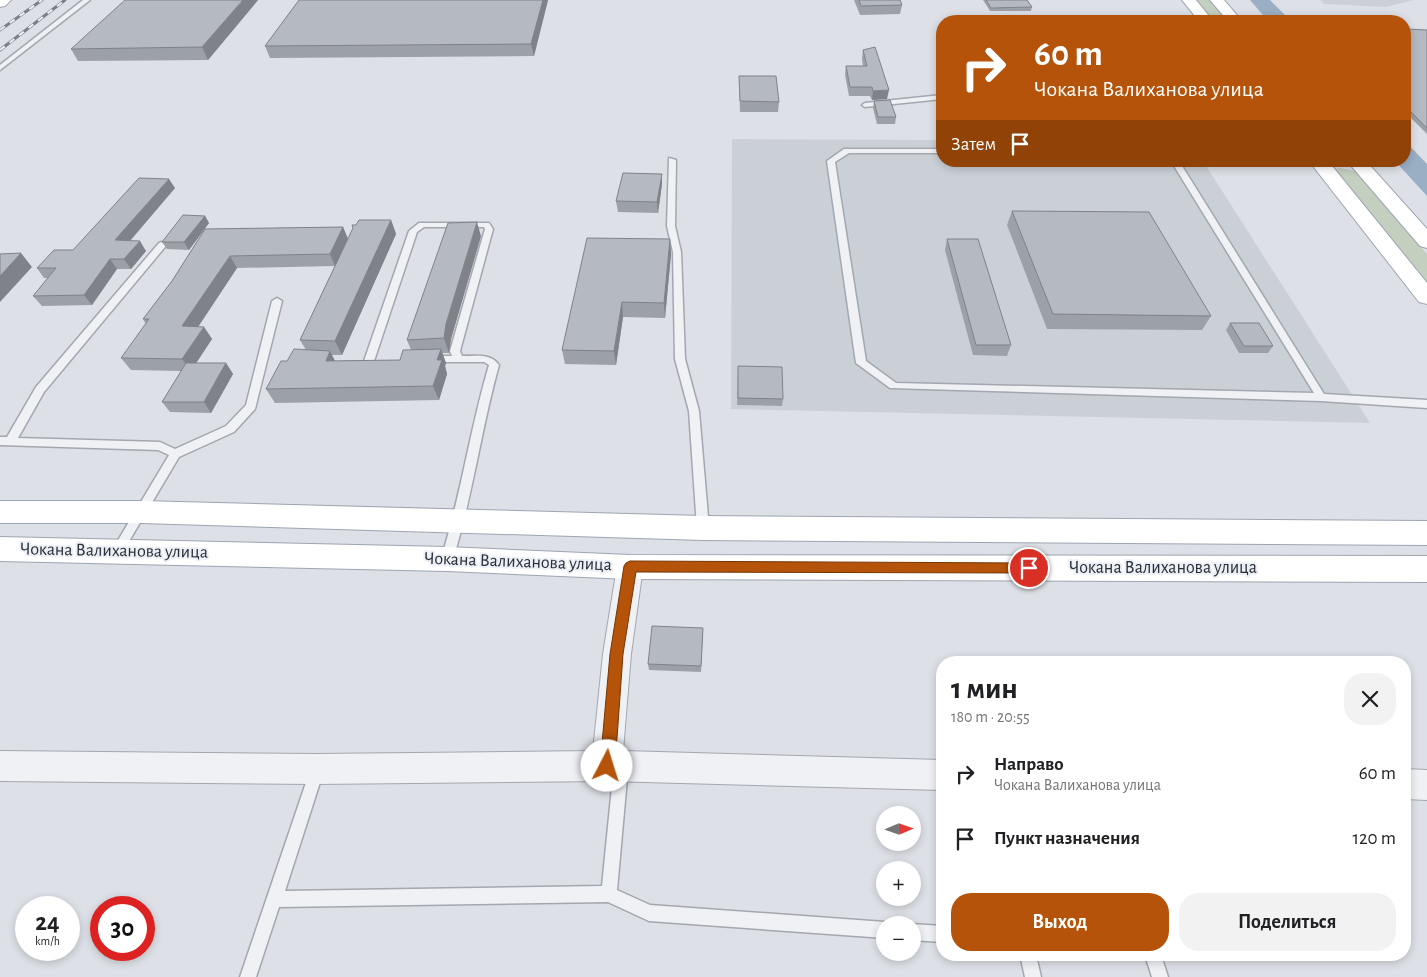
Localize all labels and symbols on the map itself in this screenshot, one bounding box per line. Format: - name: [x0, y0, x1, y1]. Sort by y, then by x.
- street label: Чокана Валиханова улица: [20, 540, 208, 562]
- pin: [1008, 547, 1050, 589]
- street label: Чокана Валиханова улица: [424, 550, 612, 574]
- street label: Чокана Валиханова улица: [1069, 559, 1257, 577]
- position arrow: [580, 739, 632, 791]
- north arrow: [876, 806, 921, 851]
- speed limit sign: 30: [90, 896, 155, 961]

